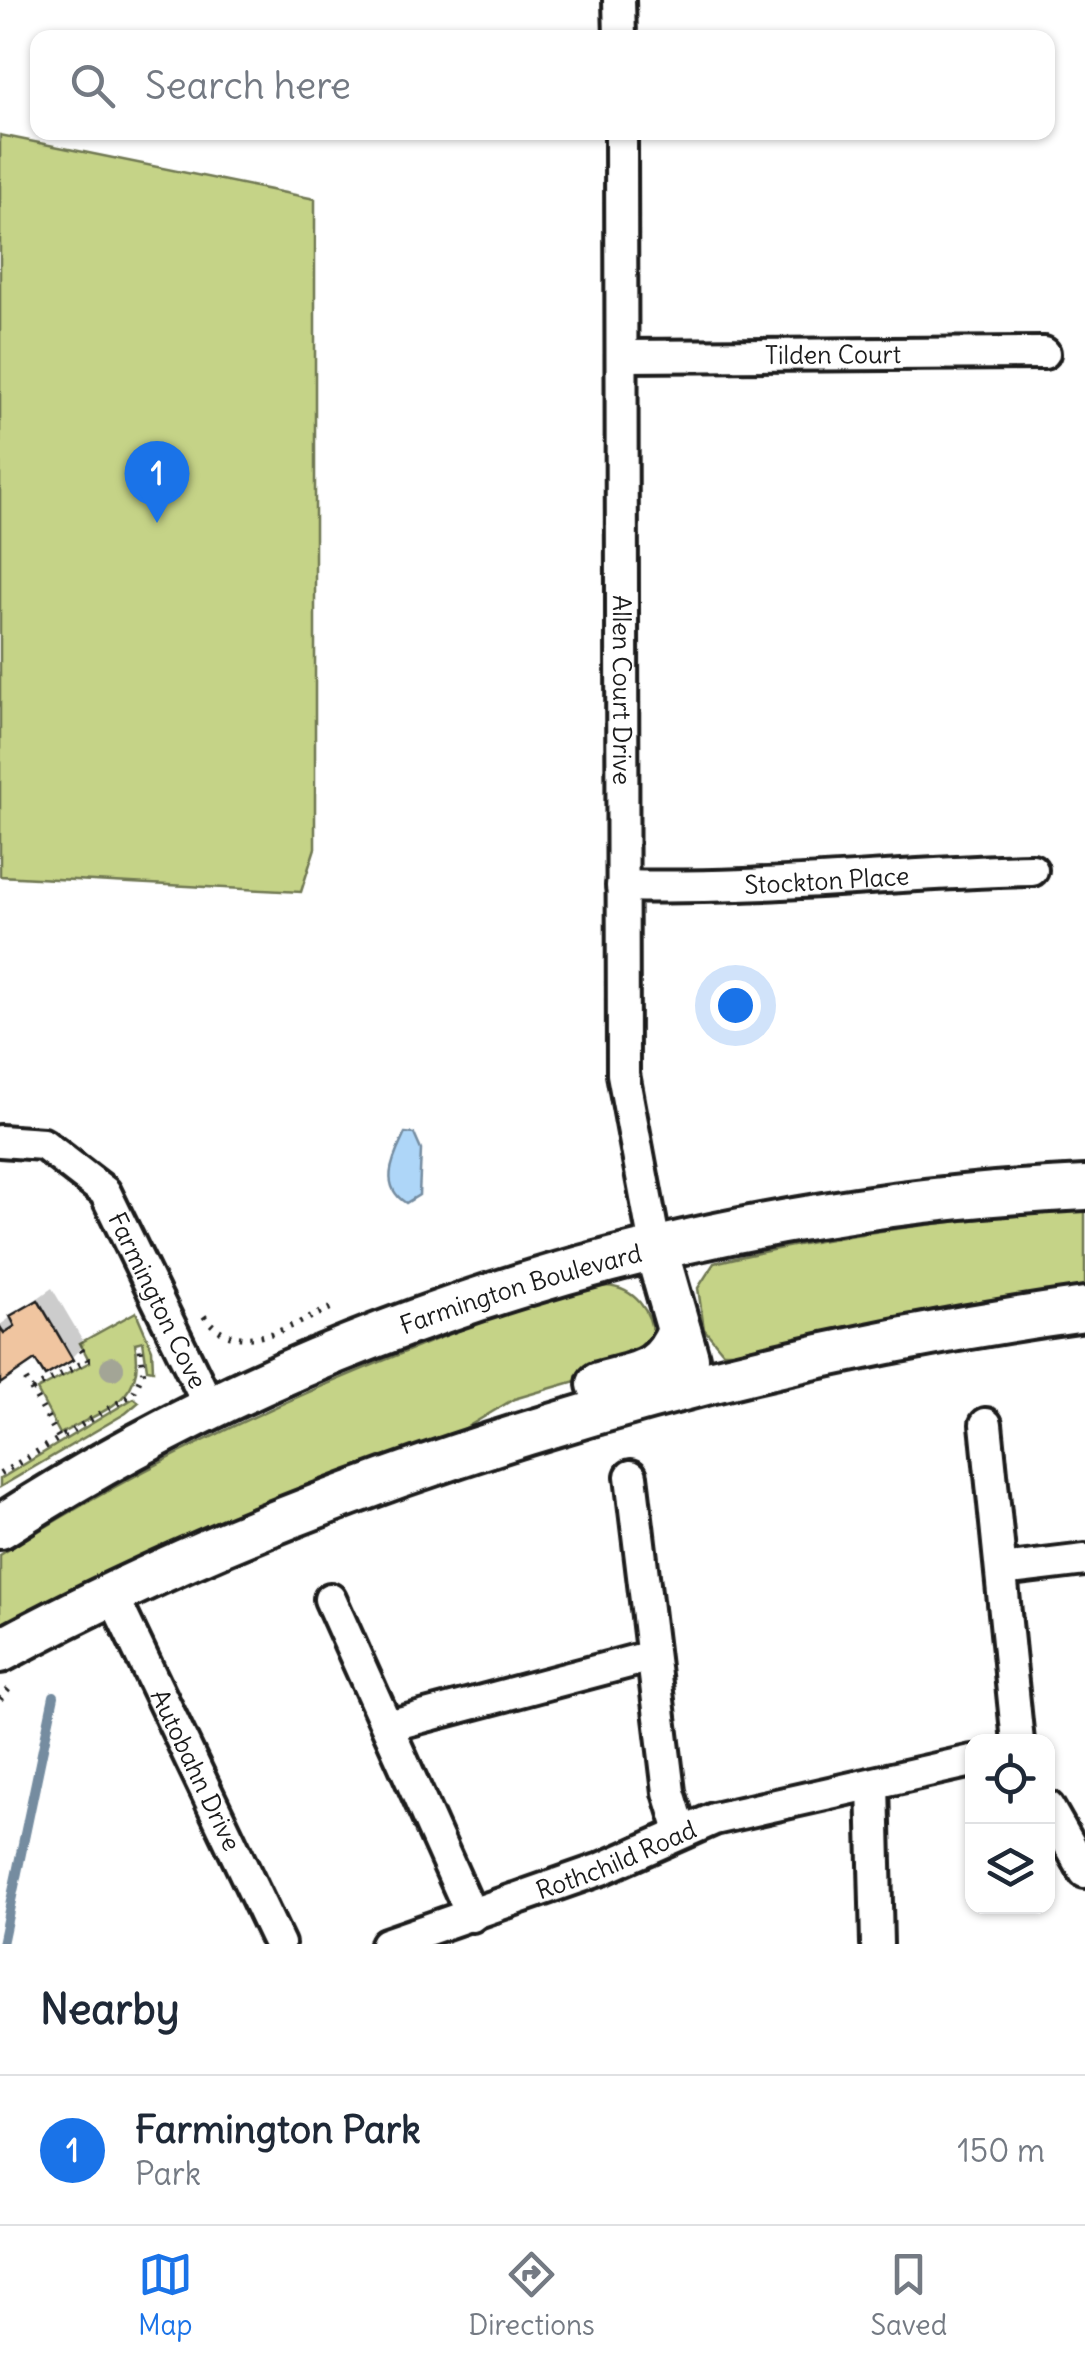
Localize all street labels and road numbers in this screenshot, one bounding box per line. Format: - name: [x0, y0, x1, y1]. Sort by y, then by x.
- street label: Tilden Court: [765, 338, 901, 371]
- street label: Allen Court Drive: [606, 595, 638, 785]
- street label: Stockton Place: [744, 860, 910, 901]
- street label: Farmington Cove: [101, 1207, 214, 1394]
- street label: Farmington Boulevard: [395, 1237, 645, 1341]
- street label: Autobahn Drive: [144, 1684, 248, 1856]
- street label: Rothchild Road: [532, 1813, 701, 1906]

